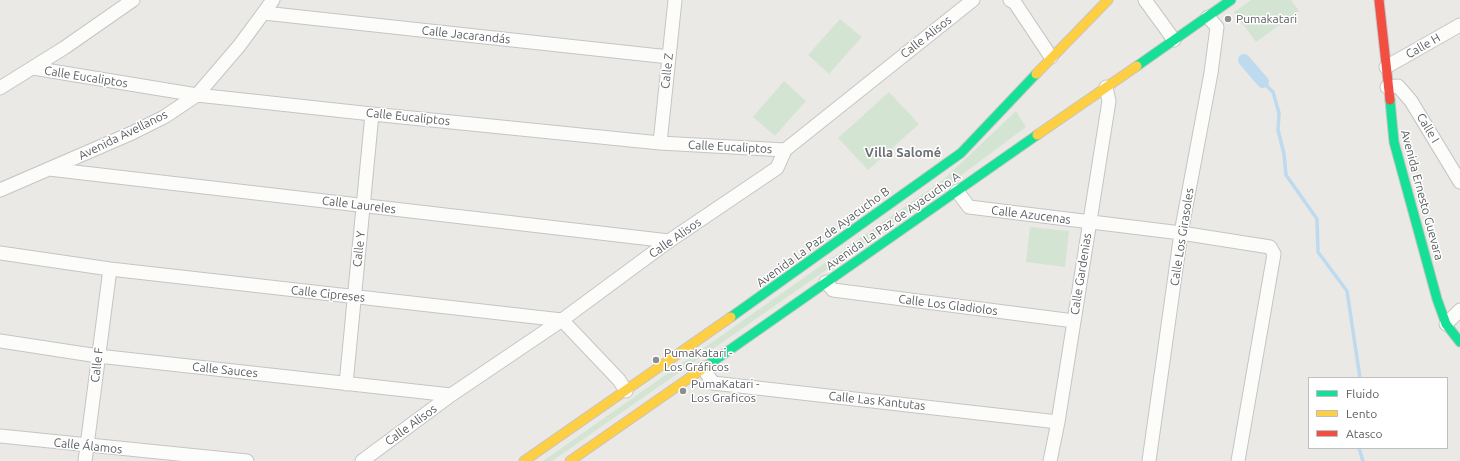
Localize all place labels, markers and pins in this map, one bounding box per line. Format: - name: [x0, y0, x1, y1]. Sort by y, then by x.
- place label: Pumakatari: [1236, 12, 1297, 26]
- marker: Pumakatari: [1223, 14, 1233, 24]
- place label: PumaKatari - Los Gráficos: [664, 346, 733, 374]
- marker: PumaKatari - Los Gráficos: [651, 355, 661, 365]
- place label: PumaKatari - Los Graficos: [691, 377, 760, 405]
- marker: PumaKatari - Los Graficos: [678, 386, 688, 396]

